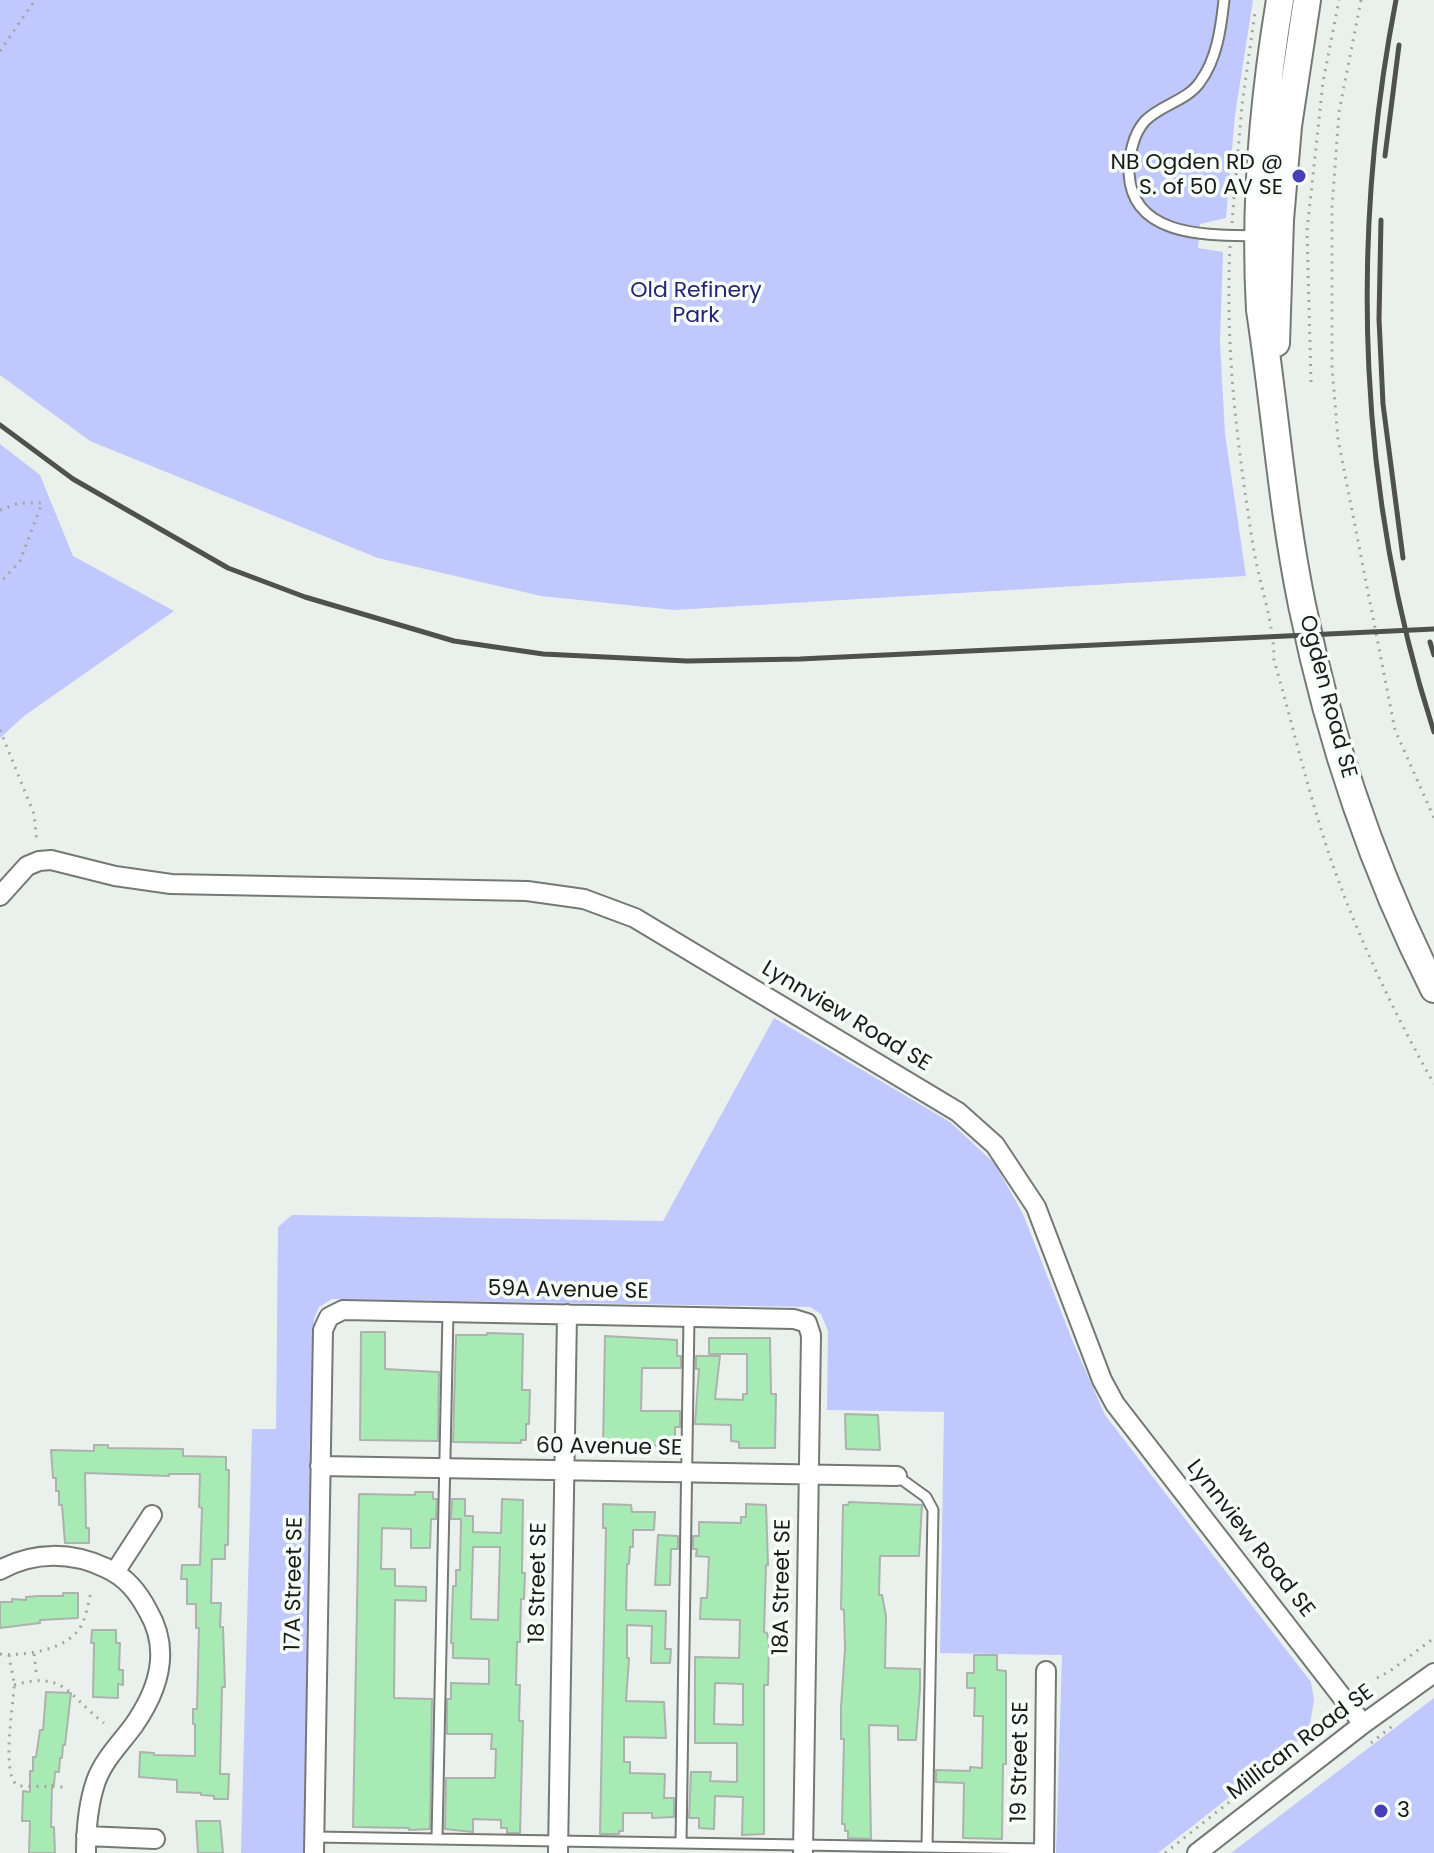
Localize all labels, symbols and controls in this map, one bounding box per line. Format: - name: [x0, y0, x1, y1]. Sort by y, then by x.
- place label: NB Ogden RD @ S. of 50 AV SE: [1110, 150, 1283, 202]
- marker: NB Ogden RD @ S. of 50 AV SE: [1290, 167, 1308, 185]
- park label: Old Refinery Park: [630, 278, 762, 330]
- street label: Ogden Road SE: [1293, 612, 1361, 782]
- street label: Lynnview Road SE: [757, 956, 935, 1078]
- street label: 59A Avenue SE: [487, 1276, 649, 1306]
- street label: 60 Avenue SE: [536, 1434, 682, 1462]
- street label: Lynnview Road SE: [1180, 1455, 1320, 1623]
- street label: 17A Street SE: [281, 1517, 309, 1651]
- street label: 18A Street SE: [769, 1519, 797, 1655]
- street label: 18 Street SE: [525, 1522, 553, 1644]
- street label: Millican Road SE: [1223, 1679, 1379, 1807]
- street label: 19 Street SE: [1007, 1701, 1035, 1823]
- place label: 3: [1397, 1798, 1410, 1824]
- marker: 3: [1372, 1802, 1390, 1820]

